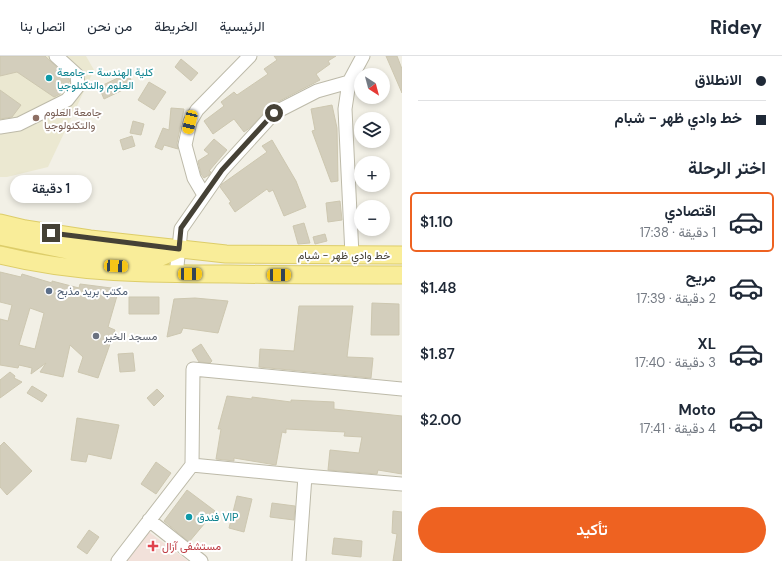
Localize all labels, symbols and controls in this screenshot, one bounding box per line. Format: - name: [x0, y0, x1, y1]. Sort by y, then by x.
- text: Ridey: [710, 15, 762, 40]
- text: اتصل بنا: [20, 17, 65, 35]
- text: من نحن: [87, 17, 132, 35]
- text: الخريطة: [154, 17, 197, 35]
- text: الرئيسية: [219, 17, 265, 35]
- place label: كلية الهندسة - جامعة العلوم والتكنلوجيا: [57, 65, 153, 93]
- north arrow: [354, 68, 390, 104]
- map controls: [354, 68, 390, 236]
- text: الانطلاق: [695, 70, 742, 90]
- marker: كلية الهندسة - جامعة العلوم والتكنلوجيا: [44, 73, 54, 83]
- route start: [265, 104, 283, 122]
- place label: جامعة العلوم والتكنولوجيا: [44, 105, 102, 132]
- text: خط وادي ظهر - شبام: [614, 108, 742, 128]
- car: [181, 109, 199, 135]
- button: layers: [354, 112, 390, 148]
- marker: جامعة العلوم والتكنولوجيا: [31, 113, 41, 123]
- button: +: [354, 156, 390, 192]
- text: اختر الرحلة: [688, 156, 766, 180]
- callout: 1 دقيقة: [10, 175, 92, 203]
- text: 1 دقيقة: [32, 180, 70, 197]
- button: −: [354, 200, 390, 236]
- text: اقتصادي: [664, 201, 716, 221]
- icon: car: [728, 204, 764, 240]
- text: $1.10: [420, 212, 453, 232]
- route end: [42, 224, 60, 242]
- text: 1 دقيقة · 17:38: [640, 224, 716, 241]
- street label: خط وادي ظهر - شبام: [298, 248, 390, 265]
- car: [104, 259, 128, 273]
- text: مريح: [686, 267, 716, 287]
- car: [178, 268, 202, 280]
- car: [267, 269, 291, 281]
- icon: car: [728, 270, 764, 306]
- text: $1.48: [420, 278, 457, 298]
- place label: مكتب بريد مذبح: [57, 284, 128, 299]
- marker: مكتب بريد مذبح: [44, 286, 54, 296]
- text: 2 دقيقة · 17:39: [636, 290, 716, 307]
- place label: مسجد الخير: [103, 329, 157, 343]
- marker: مسجد الخير: [91, 331, 101, 341]
- text: XL: [698, 334, 716, 354]
- icon: car: [728, 336, 764, 372]
- text: $1.87: [420, 344, 455, 364]
- text: 3 دقيقة · 17:40: [635, 354, 716, 371]
- text: Moto: [678, 400, 716, 420]
- icon: car: [728, 402, 764, 438]
- text: $2.00: [420, 410, 462, 430]
- text: 4 دقيقة · 17:41: [639, 420, 716, 437]
- button: تأكيد: [418, 507, 766, 553]
- place label: فندق VIP: [197, 510, 238, 524]
- marker: فندق VIP: [184, 512, 194, 522]
- place label: مستشفى آزال: [162, 539, 221, 553]
- marker: مستشفى آزال: [147, 540, 159, 552]

